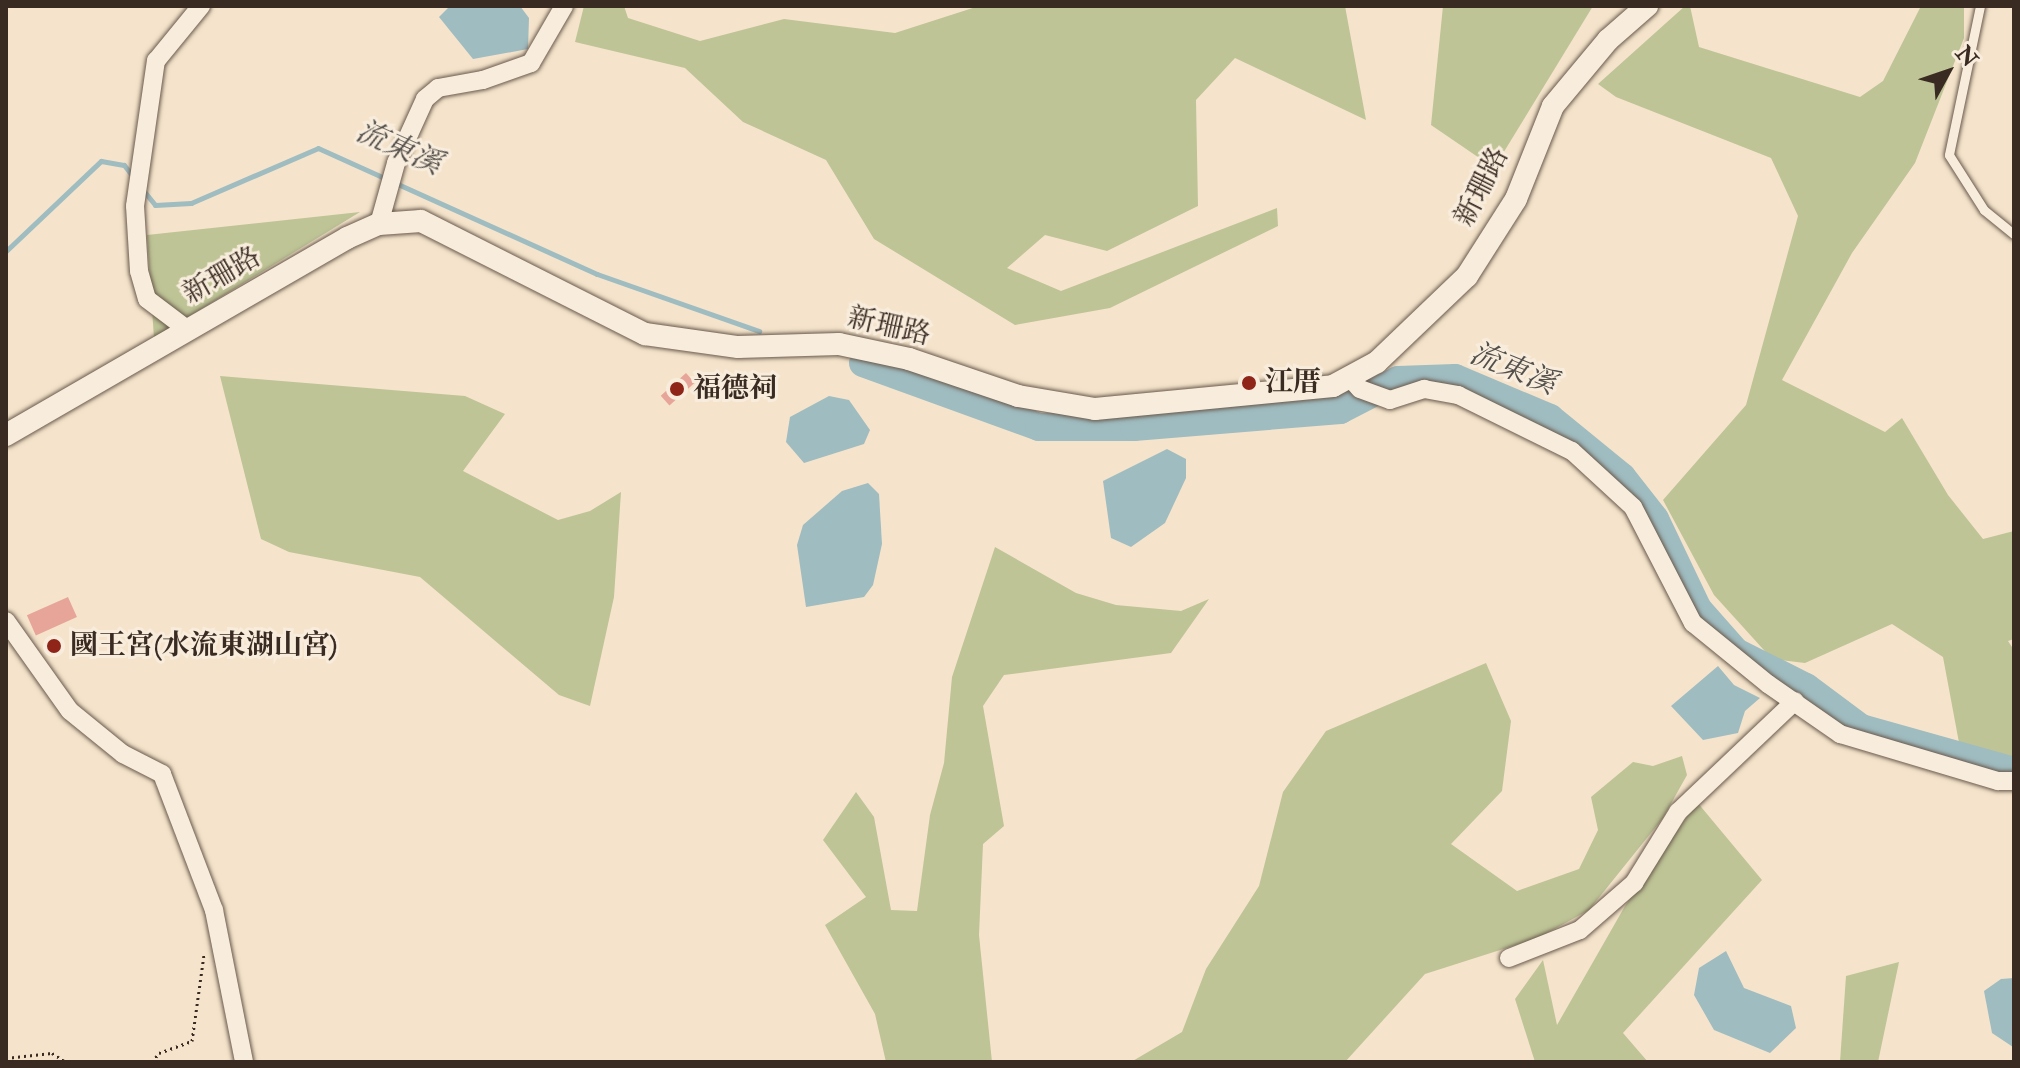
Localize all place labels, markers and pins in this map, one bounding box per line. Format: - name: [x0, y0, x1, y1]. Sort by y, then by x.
- place label: 江厝: [1265, 366, 1321, 400]
- place label: 福德祠: [693, 372, 777, 406]
- marker: 江厝: [1240, 374, 1258, 392]
- marker: 福德祠: [668, 380, 686, 398]
- place label: 國王宮(水流東湖山宮): [70, 629, 337, 663]
- marker: 國王宮(水流東湖山宮): [45, 637, 63, 655]

